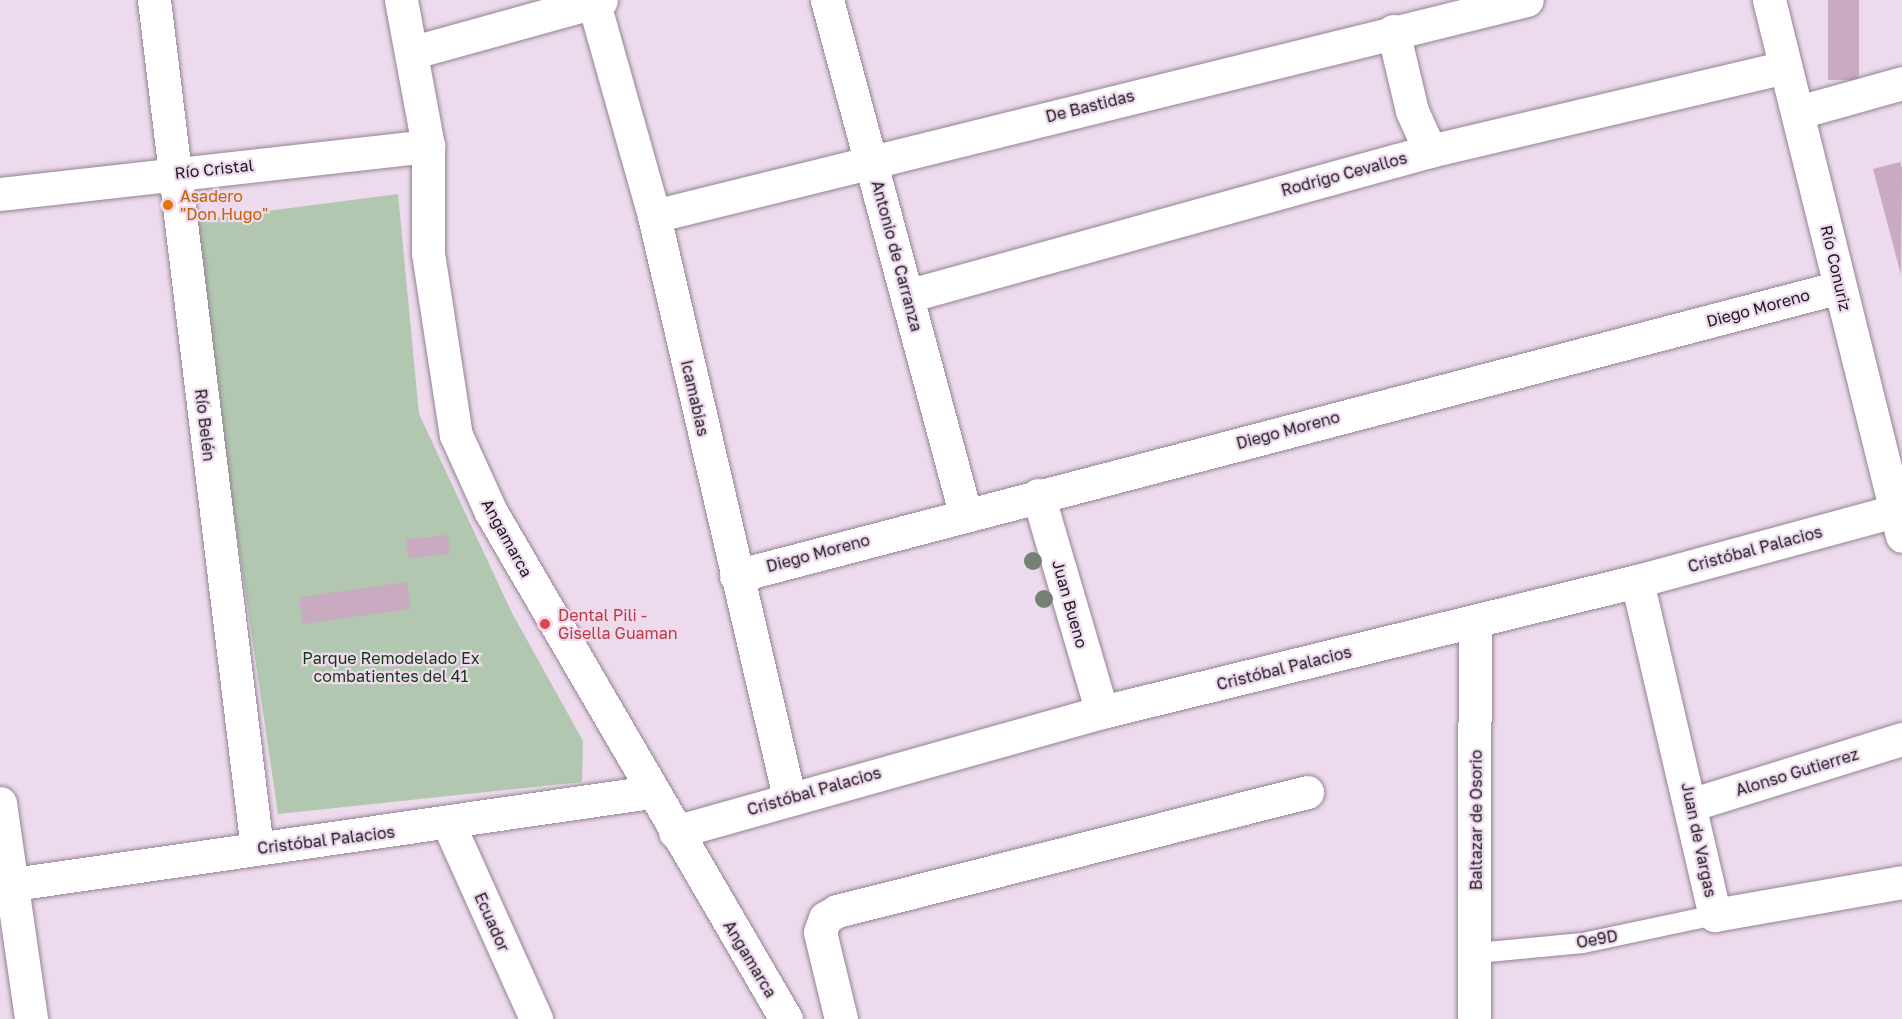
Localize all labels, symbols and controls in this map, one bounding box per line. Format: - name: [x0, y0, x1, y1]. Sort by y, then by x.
- street label: De Bastidas: [1044, 86, 1136, 126]
- street label: Rodrigo Cevallos: [1279, 148, 1409, 200]
- street label: Río Cristal: [174, 155, 254, 183]
- street label: Antonio de Carranza: [868, 178, 926, 334]
- place label: Asadero "Don Hugo": [180, 186, 268, 224]
- marker: Asadero "Don Hugo": [161, 198, 175, 212]
- street label: Río Conuriz: [1817, 223, 1855, 313]
- street label: Diego Moreno: [1704, 285, 1812, 331]
- street label: Icamabias: [677, 358, 713, 438]
- street label: Río Belén: [191, 388, 219, 462]
- street label: Diego Moreno: [1234, 407, 1342, 453]
- street label: Angamarca: [478, 496, 536, 580]
- street label: Cristóbal Palacios: [1686, 522, 1824, 576]
- street label: Diego Moreno: [764, 530, 872, 576]
- street label: Juan Bueno: [1048, 558, 1092, 650]
- place label: Dental Pili - Gisella Guaman: [558, 605, 678, 643]
- marker: Dental Pili - Gisella Guaman: [536, 615, 554, 633]
- street label: Cristóbal Palacios: [1214, 642, 1354, 694]
- park label: Parque Remodelado Ex combatientes del 41: [302, 648, 480, 686]
- street label: Alonso Gutierrez: [1733, 744, 1861, 800]
- street label: Baltazar de Osorio: [1466, 750, 1486, 890]
- street label: Cristóbal Palacios: [745, 763, 883, 819]
- street label: Juan de Vargas: [1677, 781, 1721, 899]
- street label: Cristóbal Palacios: [256, 822, 396, 858]
- street label: Ecuador: [470, 889, 514, 955]
- street label: Angamarca: [720, 917, 780, 1001]
- street label: Oe9D: [1575, 926, 1619, 952]

